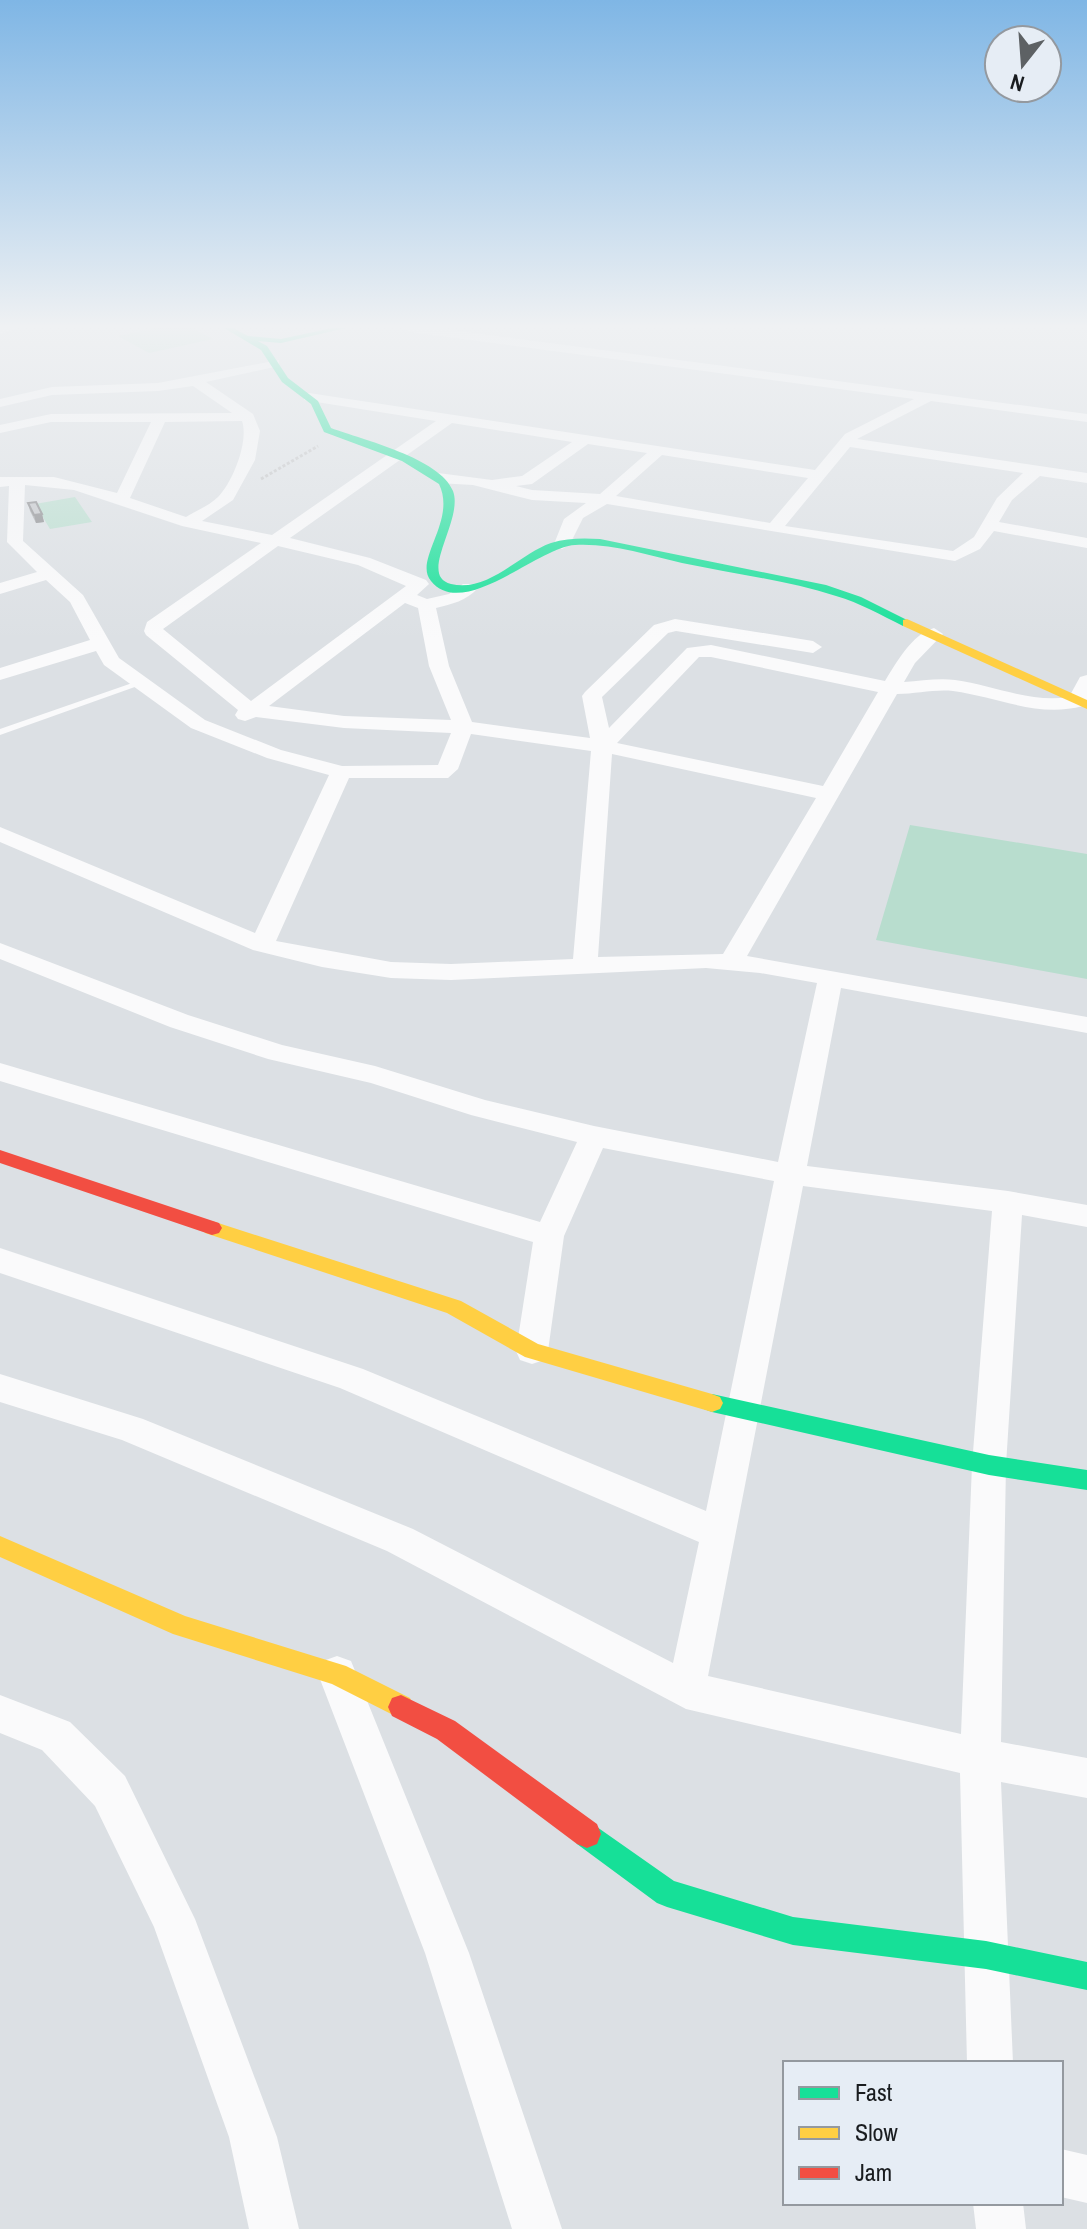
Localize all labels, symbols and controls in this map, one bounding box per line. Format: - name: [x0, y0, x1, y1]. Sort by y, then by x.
- north arrow: [983, 24, 1063, 104]
- text: N: [1007, 67, 1028, 99]
- legend: [783, 2061, 1063, 2205]
- text: Fast: [855, 2076, 893, 2108]
- text: Slow: [855, 2116, 898, 2148]
- text: Jam: [855, 2156, 892, 2188]

